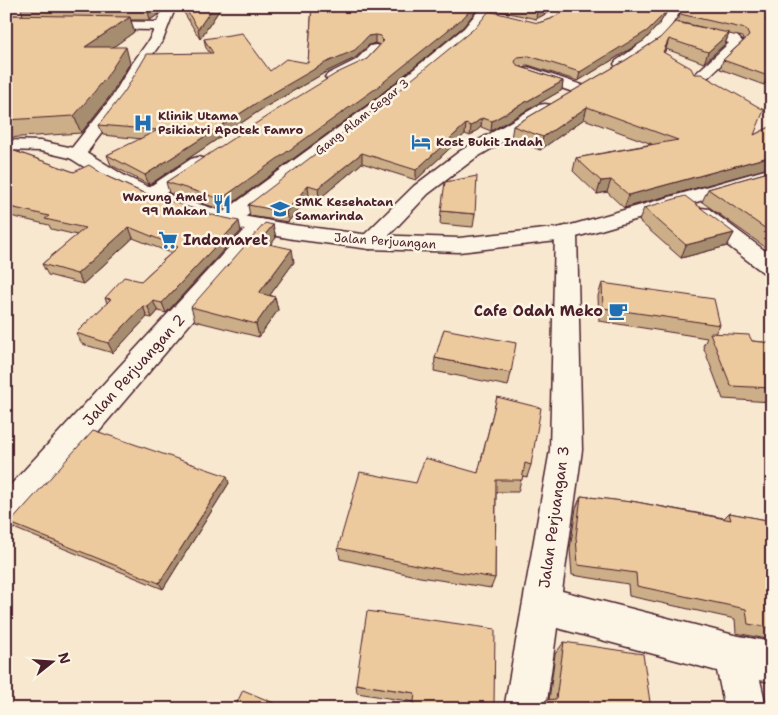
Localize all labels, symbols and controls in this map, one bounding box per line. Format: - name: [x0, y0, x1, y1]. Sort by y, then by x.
- street label: Gang Alam Segar 3: [312, 75, 412, 159]
- place label: Klinik Utama Psikiatri Apotek Famro: [158, 108, 303, 138]
- hospital icon: Klinik Utama Psikiatri Apotek Famro: [132, 112, 154, 134]
- hotel icon: Kost Bukit Indah: [410, 131, 432, 153]
- place label: Kost Bukit Indah: [436, 134, 543, 150]
- place label: Warung Amel 99 Makan: [123, 189, 207, 219]
- restaurant icon: Warung Amel 99 Makan: [211, 193, 233, 215]
- place label: SMK Kesehatan Samarinda: [295, 194, 393, 224]
- school or university icon: SMK Kesehatan Samarinda: [269, 198, 291, 220]
- supermarket icon: Indomaret: [157, 229, 179, 251]
- street label: Jalan Perjuangan: [333, 229, 437, 253]
- place label: Indomaret: [183, 230, 268, 250]
- cafe icon: Cafe Odah Meko: [607, 300, 629, 322]
- place label: Cafe Odah Meko: [474, 301, 603, 321]
- street label: Jalan Perjuangan 2: [79, 310, 189, 430]
- street label: Jalan Perjuangan 3: [534, 445, 574, 589]
- north arrow: [28, 638, 78, 688]
- text: N: [54, 650, 75, 666]

